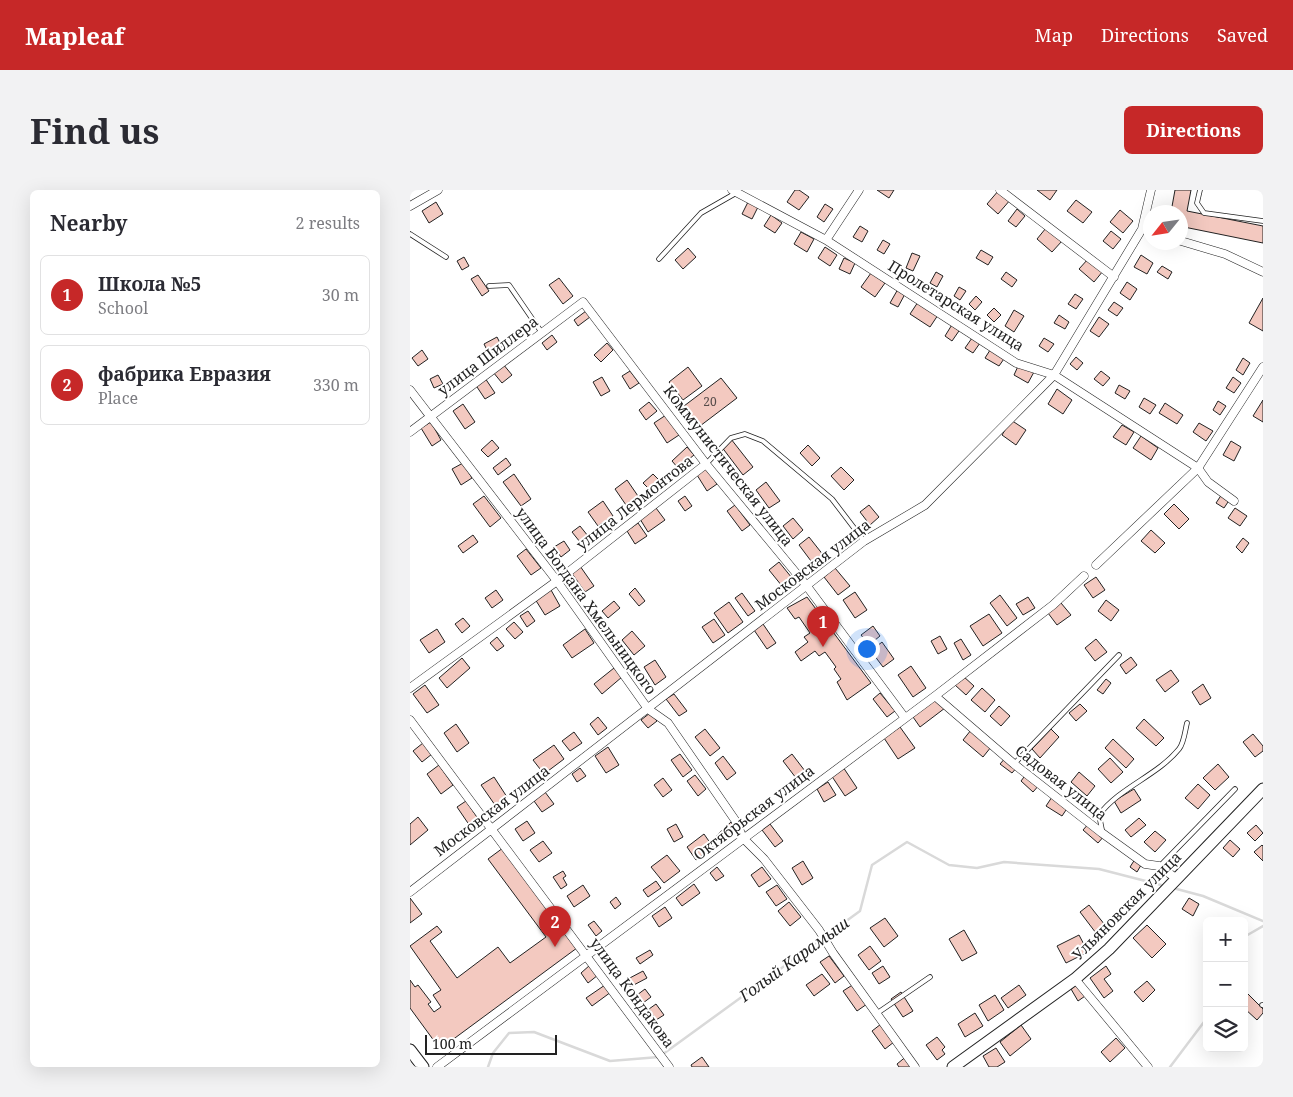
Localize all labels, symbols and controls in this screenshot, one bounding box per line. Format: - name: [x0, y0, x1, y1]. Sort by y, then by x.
- text: Mapleaf: [25, 19, 124, 52]
- text: Map: [1035, 23, 1073, 47]
- text: Directions: [1101, 23, 1189, 47]
- text: Saved: [1217, 23, 1268, 47]
- button: Directions: [1124, 106, 1263, 154]
- text: Find us: [30, 107, 159, 154]
- north arrow: [1143, 205, 1188, 250]
- text: Nearby: [50, 209, 128, 237]
- text: 2 results: [296, 212, 360, 234]
- street label: Пролетарская улица: [885, 255, 1028, 355]
- text: Школа №5: [98, 271, 201, 297]
- text: 1: [62, 284, 72, 306]
- text: 30 m: [322, 284, 359, 306]
- text: School: [98, 297, 148, 319]
- street label: улица Шиллера: [433, 311, 542, 400]
- text: фабрика Евразия: [98, 361, 271, 387]
- text: 2: [62, 374, 72, 396]
- text: 330 m: [313, 374, 359, 396]
- street label: Коммунистическая улица: [660, 381, 798, 550]
- text: Place: [98, 387, 138, 409]
- house number: 20: [703, 393, 717, 410]
- street label: улица Лермонтова: [572, 450, 697, 554]
- street label: улица Богдана Хмельницкого: [512, 503, 662, 698]
- street label: Московская улица: [751, 514, 874, 614]
- pin: 1: [807, 606, 839, 647]
- your location: [854, 636, 880, 662]
- street label: Садовая улица: [1012, 740, 1112, 824]
- street label: Московская улица: [430, 760, 553, 860]
- street label: Октябрьская улица: [689, 760, 818, 864]
- street label: Ульяновская улица: [1068, 847, 1185, 964]
- pin: 2: [539, 906, 571, 947]
- water label: Голый Карамыш: [734, 912, 854, 1007]
- map controls: [1203, 917, 1248, 1052]
- button: +: [1203, 917, 1248, 962]
- street label: улица Кондакова: [586, 933, 680, 1052]
- button: −: [1203, 962, 1248, 1007]
- button: layers: [1203, 1007, 1248, 1052]
- scale bar: [425, 1032, 558, 1055]
- text: 100 m: [432, 1034, 472, 1053]

